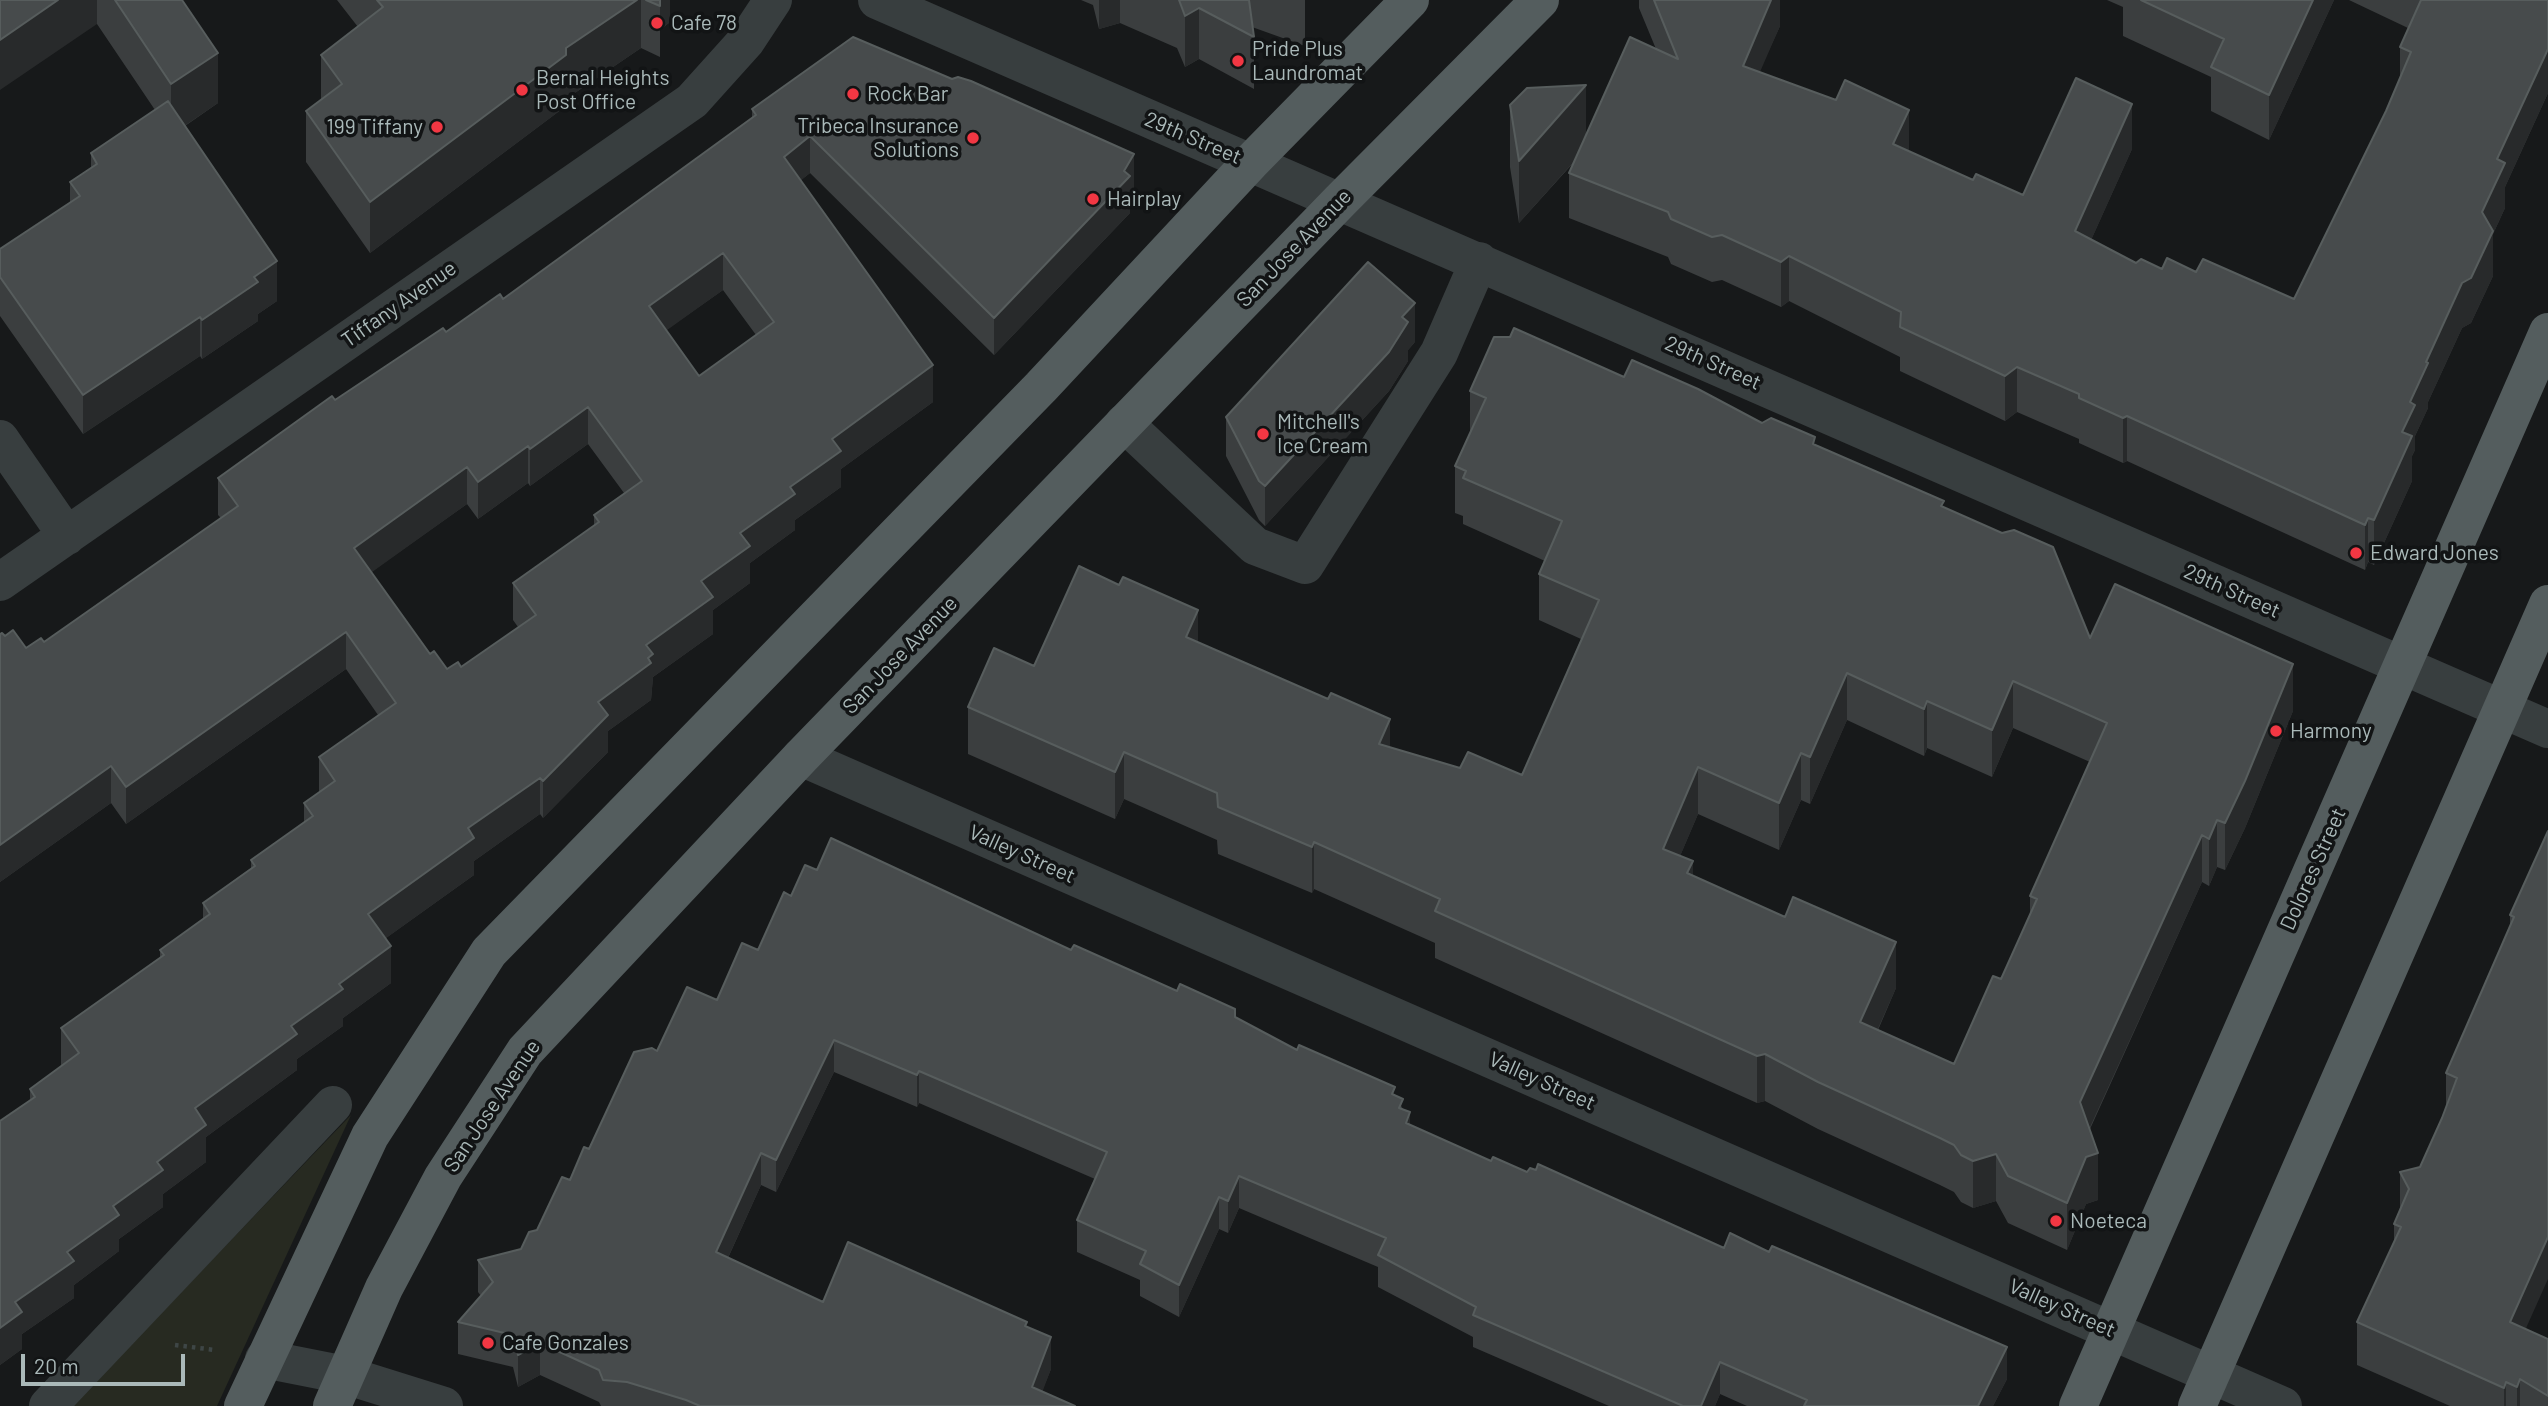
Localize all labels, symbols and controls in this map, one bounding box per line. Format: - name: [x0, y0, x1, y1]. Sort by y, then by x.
- place label: Cafe 78: [671, 10, 737, 36]
- marker: Cafe 78: [649, 15, 665, 31]
- place label: Pride Plus Laundromat: [1252, 36, 1363, 86]
- marker: Pride Plus Laundromat: [1230, 53, 1246, 69]
- place label: Bernal Heights Post Office: [536, 65, 670, 115]
- place label: Rock Bar: [867, 81, 948, 107]
- marker: Bernal Heights Post Office: [514, 82, 530, 98]
- marker: Rock Bar: [845, 86, 861, 102]
- street label: 29th Street: [1141, 106, 1245, 170]
- place label: Tribeca Insurance Solutions: [797, 113, 959, 163]
- place label: 199 Tiffany: [326, 114, 423, 140]
- marker: 199 Tiffany: [429, 119, 445, 135]
- marker: Tribeca Insurance Solutions: [965, 130, 981, 146]
- street label: San Jose Avenue: [1231, 184, 1357, 312]
- place label: Hairplay: [1107, 186, 1181, 212]
- marker: Hairplay: [1085, 191, 1101, 207]
- street label: Tiffany Avenue: [337, 255, 461, 353]
- street label: 29th Street: [1661, 331, 1765, 395]
- place label: Mitchell's Ice Cream: [1277, 409, 1368, 459]
- marker: Mitchell's Ice Cream: [1255, 426, 1271, 442]
- place label: Edward Jones: [2370, 540, 2499, 566]
- marker: Edward Jones: [2348, 545, 2364, 561]
- street label: 29th Street: [2180, 559, 2284, 623]
- street label: San Jose Avenue: [837, 591, 963, 719]
- place label: Harmony: [2290, 718, 2372, 744]
- marker: Harmony: [2268, 723, 2284, 739]
- street label: Dolores Street: [2275, 804, 2351, 934]
- street label: Valley Street: [965, 819, 1079, 889]
- street label: San Jose Avenue: [438, 1035, 546, 1177]
- street label: Valley Street: [1485, 1046, 1599, 1116]
- place label: Noeteca: [2070, 1208, 2147, 1234]
- marker: Noeteca: [2048, 1213, 2064, 1229]
- street label: Valley Street: [2005, 1273, 2119, 1343]
- place label: Cafe Gonzales: [502, 1330, 629, 1356]
- marker: Cafe Gonzales: [480, 1335, 496, 1351]
- scale bar: [24, 1340, 189, 1384]
- text: 20 m: [34, 1353, 79, 1378]

